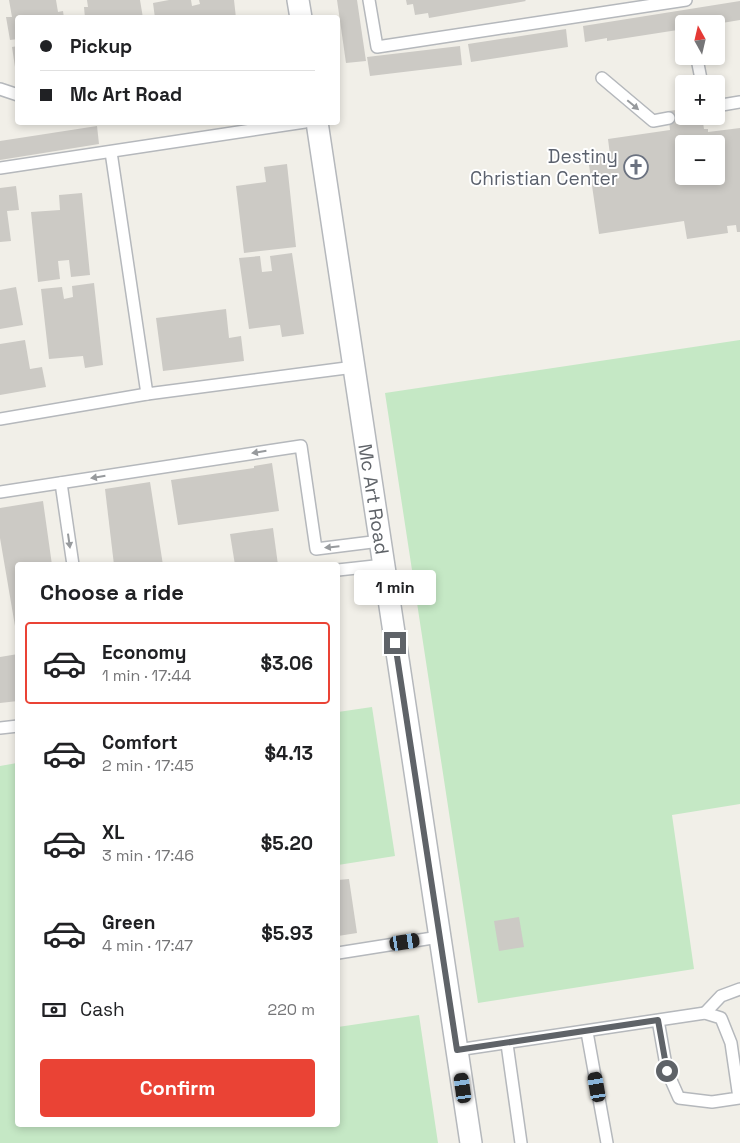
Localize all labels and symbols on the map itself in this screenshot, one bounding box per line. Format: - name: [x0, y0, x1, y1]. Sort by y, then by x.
- north arrow: [675, 15, 725, 65]
- one-way arrow: [627, 99, 640, 110]
- place label: Destiny Christian Center: [470, 144, 618, 191]
- church icon: Destiny Christian Center: [623, 154, 649, 180]
- street label: Mc Art Road: [352, 442, 395, 556]
- one-way arrow: [251, 449, 267, 457]
- one-way arrow: [90, 473, 106, 481]
- one-way arrow: [66, 533, 74, 549]
- one-way arrow: [323, 543, 339, 551]
- callout: 1 min: [354, 570, 436, 606]
- route end: [384, 632, 406, 654]
- car: [389, 932, 420, 952]
- route start: [656, 1060, 678, 1082]
- car: [587, 1071, 606, 1103]
- car: [453, 1072, 472, 1104]

